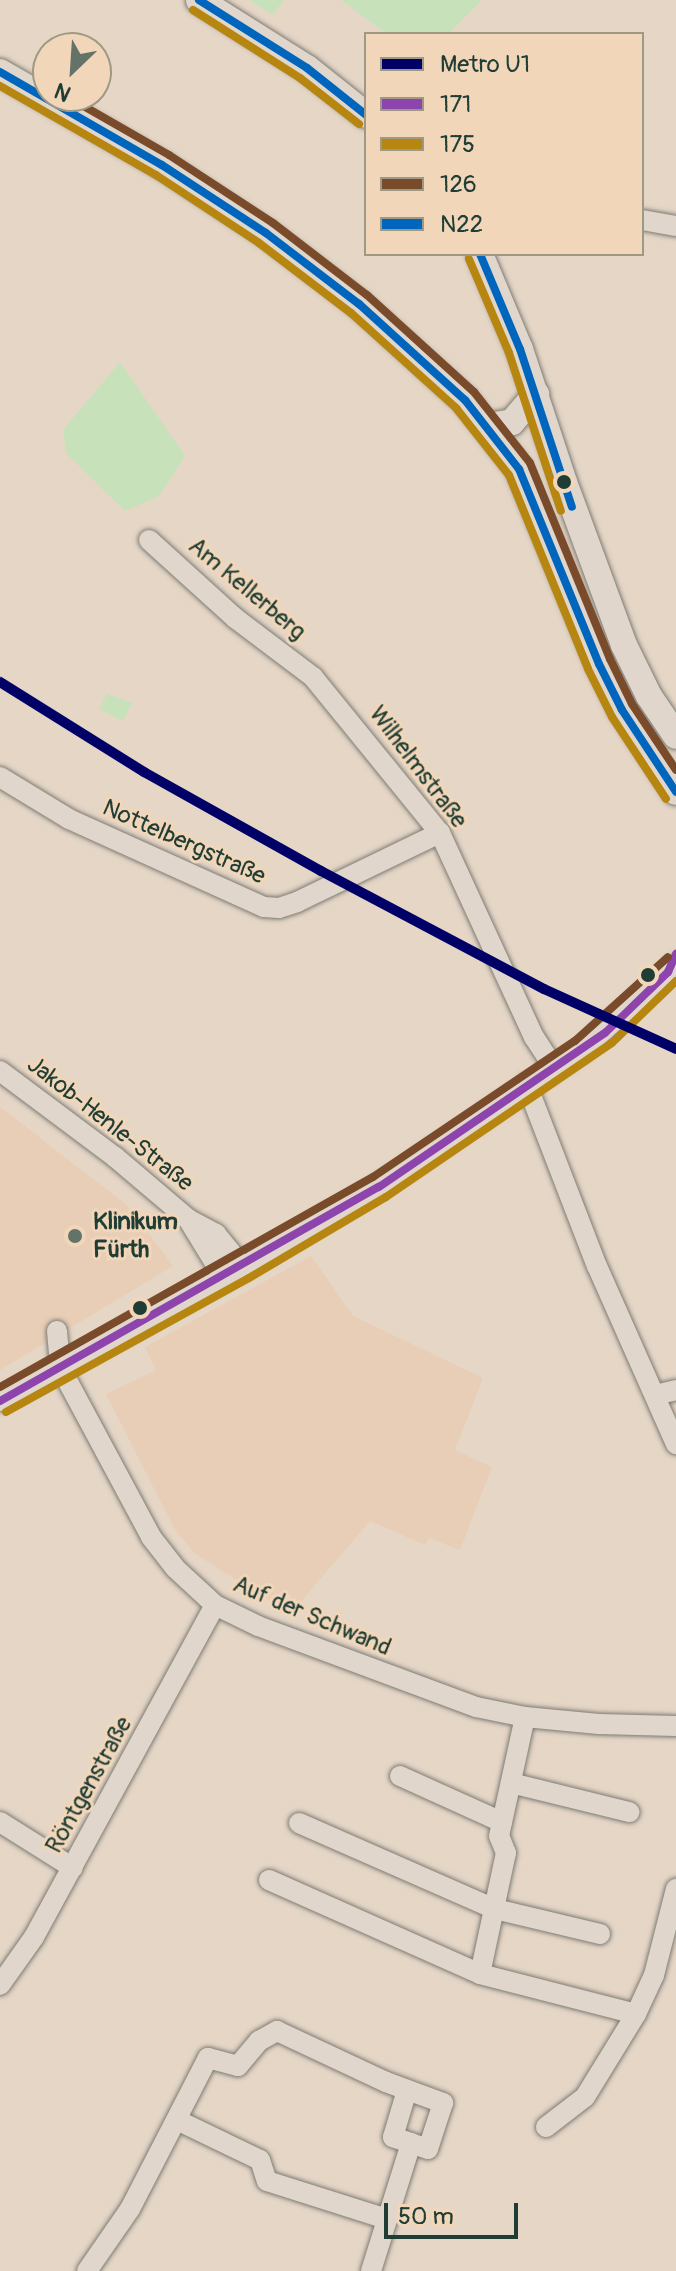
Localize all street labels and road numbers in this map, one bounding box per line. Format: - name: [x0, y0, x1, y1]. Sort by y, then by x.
- street label: Am Kellerberg: [183, 532, 311, 646]
- street label: Wilhelmstraße: [363, 700, 473, 834]
- street label: Nottelbergstraße: [98, 793, 270, 891]
- street label: Jakob-Henle-Straße: [21, 1050, 199, 1198]
- street label: Auf der Schwand: [229, 1570, 395, 1662]
- street label: Röntgenstraße: [40, 1712, 138, 1858]

